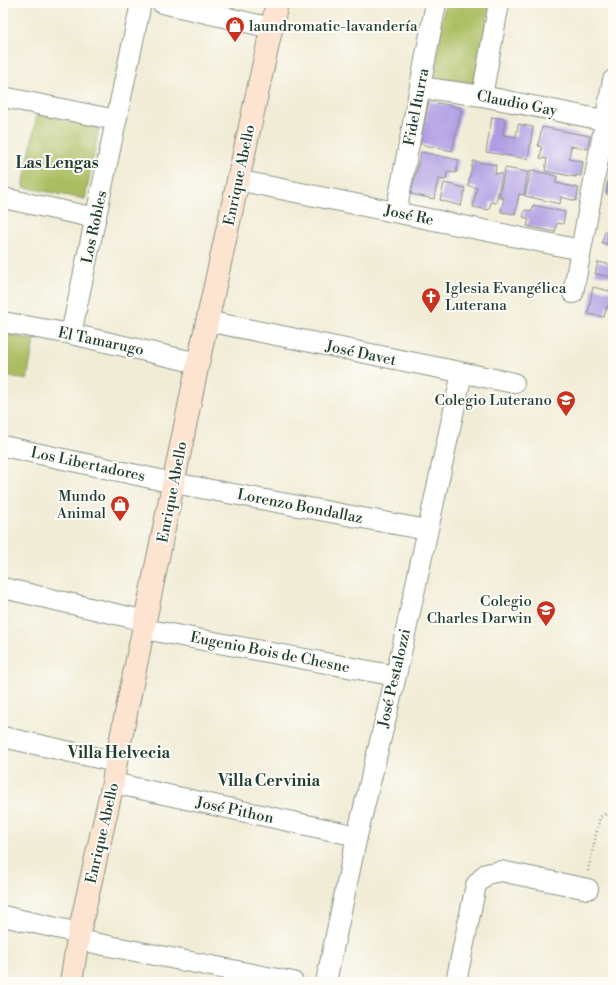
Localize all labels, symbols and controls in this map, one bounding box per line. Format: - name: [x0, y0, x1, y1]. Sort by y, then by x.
- shop icon: laundromatic-lavandería: [224, 15, 246, 43]
- place label: laundromatic-lavandería: [249, 17, 418, 36]
- street label: Fidel Iturra: [400, 66, 433, 147]
- street label: Claudio Gay: [475, 86, 560, 121]
- street label: Enrique Abello: [219, 123, 259, 227]
- district label: Las Lengas: [15, 153, 99, 173]
- street label: Los Robles: [78, 189, 111, 265]
- street label: José Re: [382, 201, 435, 230]
- place label: Iglesia Evangélica Luterana: [445, 279, 567, 315]
- church icon: Iglesia Evangélica Luterana: [420, 286, 442, 314]
- street label: El Tamarugo: [56, 323, 146, 360]
- street label: José Davet: [323, 337, 398, 370]
- school or university icon: Colegio Luterano: [555, 389, 577, 417]
- place label: Colegio Luterano: [434, 391, 552, 410]
- street label: Enrique Abello: [153, 440, 192, 544]
- street label: Los Libertadores: [29, 443, 147, 486]
- street label: Lorenzo Bondallaz: [235, 485, 364, 528]
- place label: Mundo Animal: [56, 487, 107, 523]
- shop icon: Mundo Animal: [109, 494, 131, 522]
- place label: Colegio Charles Darwin: [427, 592, 532, 628]
- school or university icon: Colegio Charles Darwin: [535, 599, 557, 627]
- street label: José Pestalozzi: [374, 627, 415, 730]
- street label: Eugenio Bois de Chesne: [188, 628, 351, 677]
- district label: Villa Helvecia: [67, 743, 171, 763]
- district label: Villa Cervinia: [217, 771, 320, 791]
- street label: Enrique Abello: [82, 781, 123, 885]
- street label: José Pithon: [193, 793, 276, 828]

